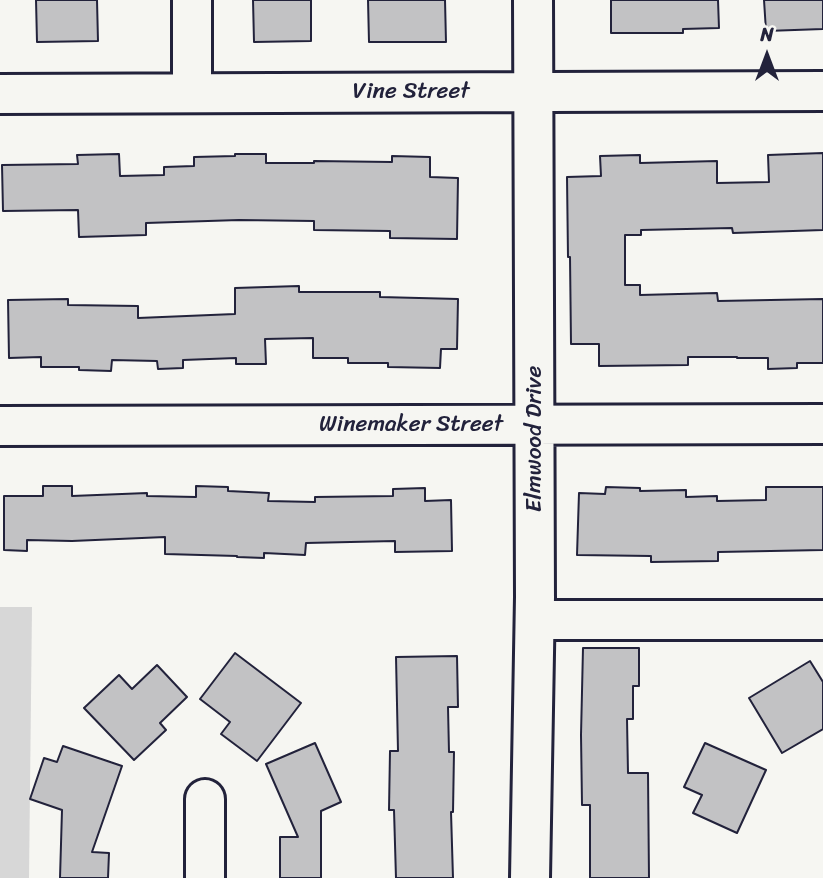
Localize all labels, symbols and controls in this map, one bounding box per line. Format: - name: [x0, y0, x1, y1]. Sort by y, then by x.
- text: N: [760, 18, 774, 51]
- north arrow: [732, 21, 802, 91]
- street label: Vine Street: [352, 78, 470, 106]
- street label: Elmwood Drive: [521, 366, 549, 512]
- street label: Winemaker Street: [319, 411, 503, 439]

